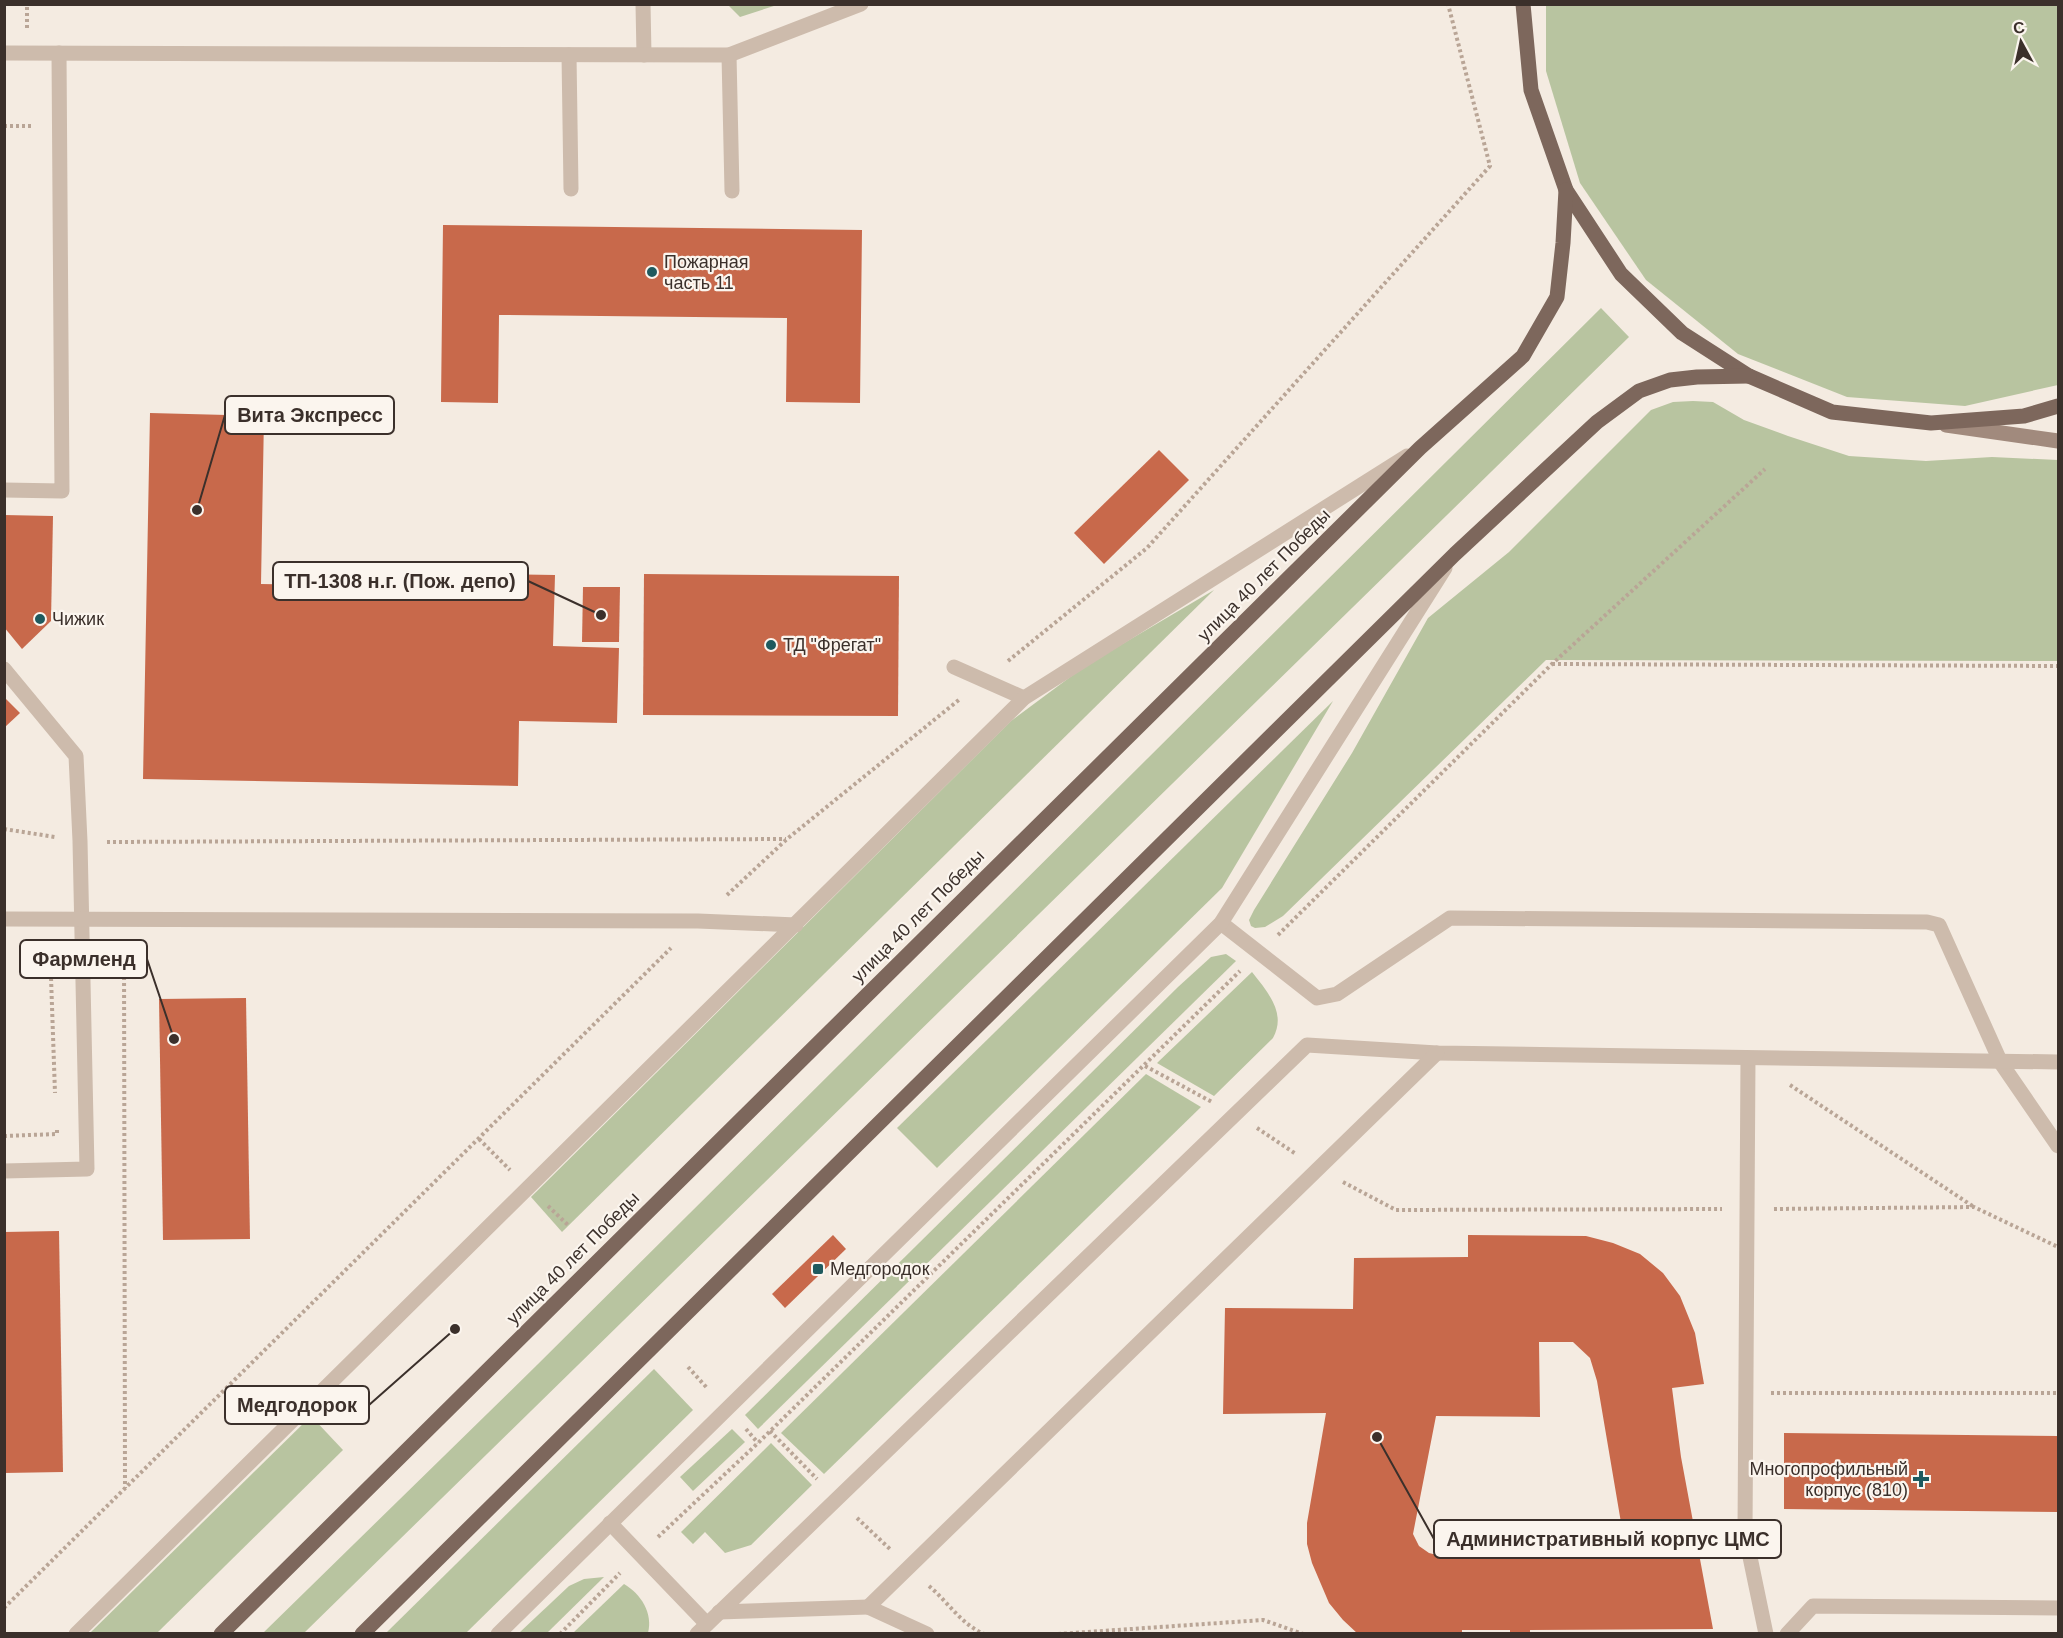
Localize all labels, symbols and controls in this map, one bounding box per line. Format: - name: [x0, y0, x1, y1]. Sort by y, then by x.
- north arrow: [1991, 12, 2051, 72]
- text: С: [2012, 18, 2026, 37]
- place label: Пожарная часть 11: [664, 252, 749, 293]
- marker: Пожарная часть 11: [645, 265, 659, 279]
- callout: Вита Экспресс: [225, 396, 394, 434]
- text: Вита Экспресс: [237, 404, 383, 426]
- street label: улица 40 лет Победы: [1194, 505, 1334, 645]
- callout: ТП-1308 н.г. (Пож. депо): [273, 562, 528, 600]
- text: ТП-1308 н.г. (Пож. депо): [284, 570, 516, 592]
- place label: Чижик: [52, 609, 104, 629]
- marker: Чижик: [33, 612, 47, 626]
- place label: ТД "Фрегат": [783, 635, 881, 655]
- marker: ТД "Фрегат": [764, 638, 778, 652]
- street label: улица 40 лет Победы: [848, 846, 988, 986]
- callout: Фармленд: [20, 940, 147, 978]
- text: Фармленд: [32, 948, 136, 970]
- street label: улица 40 лет Победы: [503, 1188, 643, 1328]
- place label: Медгородок: [830, 1259, 930, 1279]
- marker: Медгородок: [811, 1262, 825, 1276]
- callout: Медгодорок: [225, 1386, 369, 1424]
- text: Медгодорок: [237, 1394, 358, 1416]
- place label: Многопрофильный корпус (810): [1749, 1459, 1908, 1500]
- marker: Многопрофильный корпус (810): [1912, 1470, 1930, 1488]
- callout: Административный корпус ЦМС: [1434, 1520, 1781, 1558]
- text: Административный корпус ЦМС: [1446, 1528, 1770, 1550]

